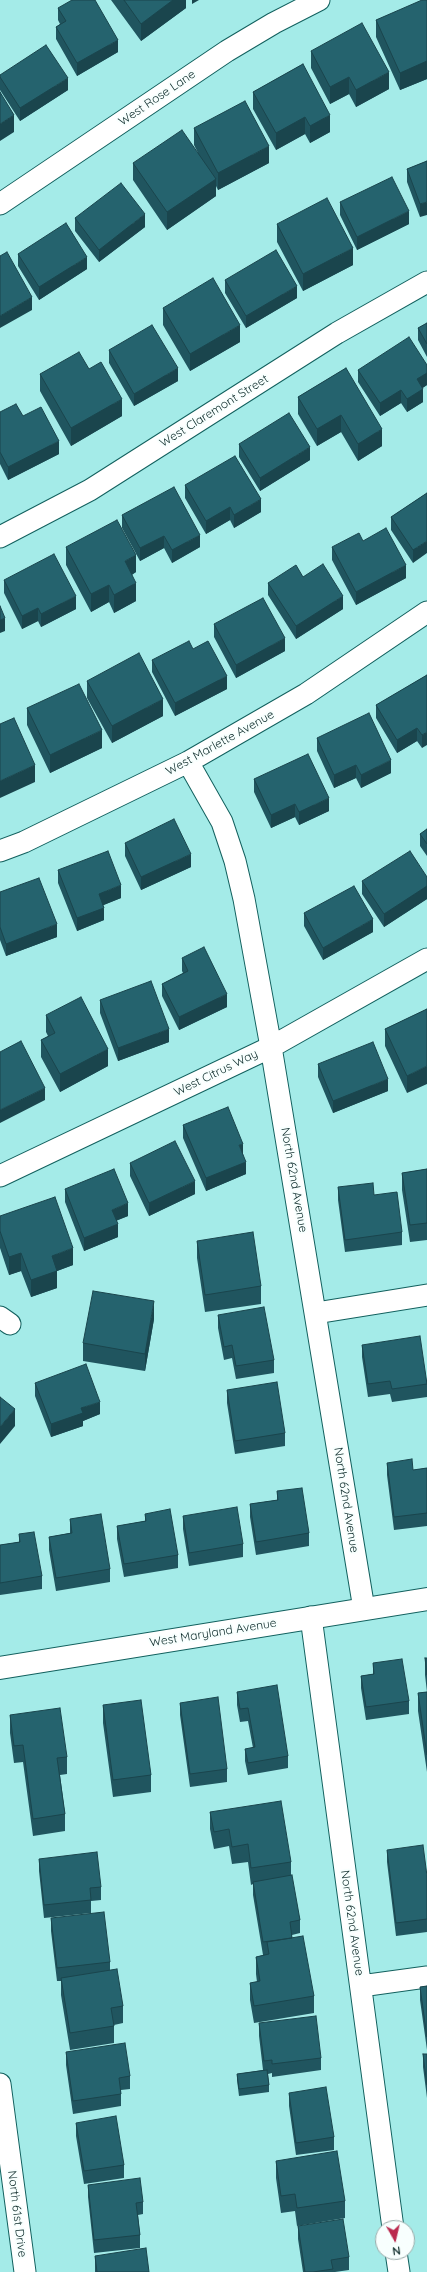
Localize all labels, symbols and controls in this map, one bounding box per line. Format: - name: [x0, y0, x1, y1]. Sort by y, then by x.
- street label: West Rose Lane: [116, 67, 198, 129]
- street label: West Claremont Street: [157, 372, 271, 450]
- street label: West Marlette Avenue: [163, 707, 277, 779]
- street label: West Citrus Way: [172, 1046, 260, 1100]
- street label: North 62nd Avenue: [278, 1126, 310, 1234]
- street label: North 62nd Avenue: [331, 1446, 361, 1554]
- street label: West Maryland Avenue: [148, 1616, 278, 1650]
- street label: North 62nd Avenue: [337, 1869, 367, 1977]
- street label: North 61st Drive: [5, 2170, 29, 2258]
- north arrow: [375, 2220, 415, 2260]
- text: N: [392, 2243, 402, 2258]

